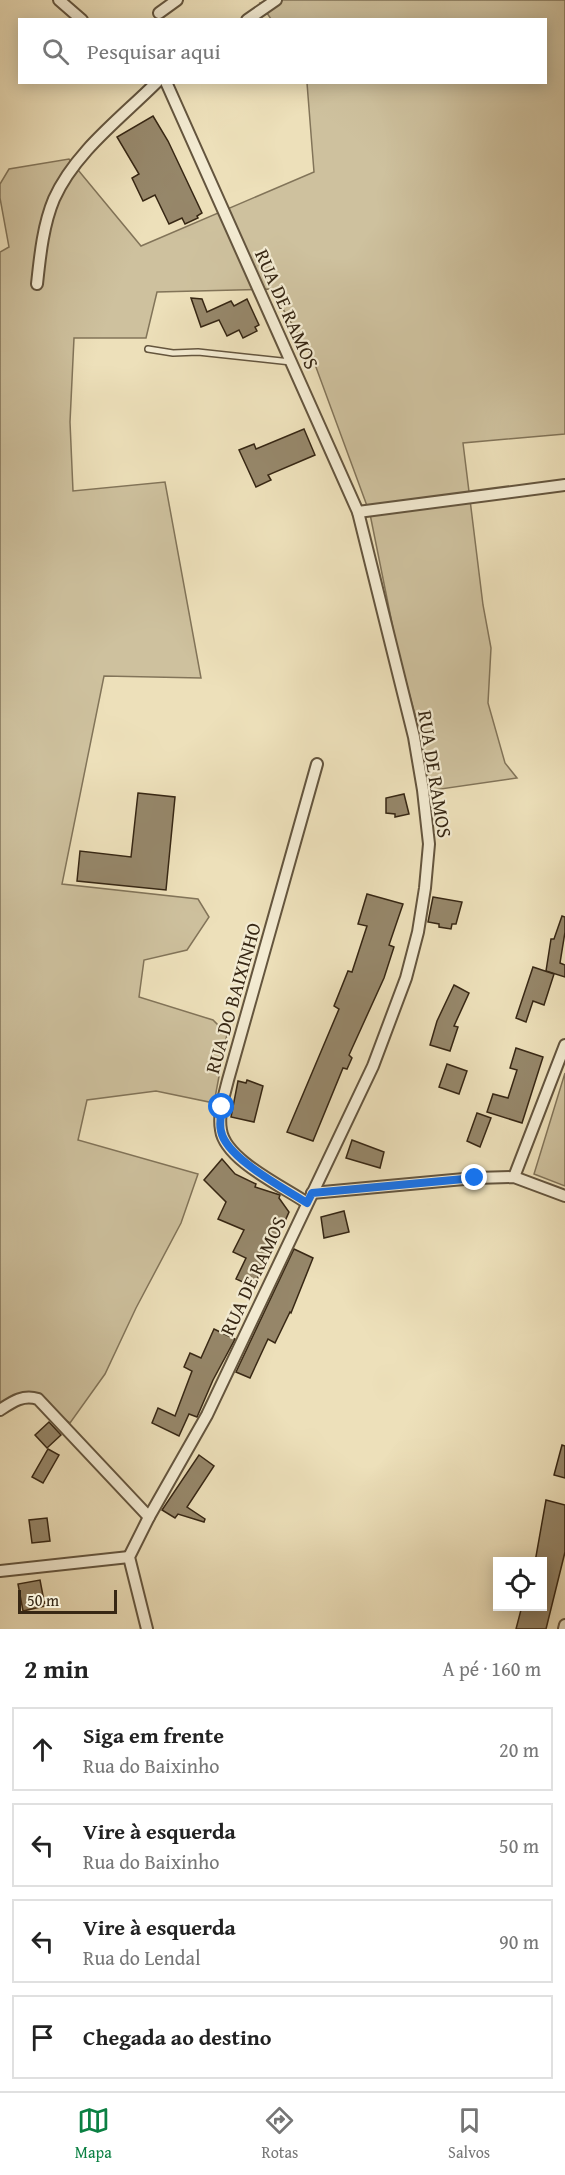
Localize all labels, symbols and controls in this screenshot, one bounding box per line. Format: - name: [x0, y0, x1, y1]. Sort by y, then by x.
- search box: [18, 18, 547, 84]
- icon: search: [39, 35, 72, 68]
- text: Pesquisar aqui: [87, 35, 221, 67]
- street label: RUA DE RAMOS: [248, 244, 327, 374]
- street label: RUA DE RAMOS: [411, 708, 460, 840]
- street label: RUA DO BAIXINHO: [197, 919, 268, 1077]
- route start: [208, 1093, 234, 1119]
- route end: [461, 1164, 487, 1190]
- street label: RUA DE RAMOS: [212, 1211, 293, 1340]
- map controls: [493, 1557, 547, 1611]
- button: locate: [493, 1557, 547, 1611]
- scale bar: [18, 1587, 117, 1614]
- text: 50 m: [27, 1588, 59, 1612]
- text: 2 min: [24, 1649, 89, 1688]
- text: A pé · 160 m: [443, 1654, 541, 1683]
- text: Siga em frente: [83, 1719, 224, 1751]
- icon: ahead: [26, 1733, 59, 1766]
- text: 20 m: [499, 1735, 539, 1764]
- text: Rua do Baixinho: [83, 1751, 219, 1780]
- text: Vire à esquerda: [83, 1815, 236, 1847]
- icon: left: [26, 1829, 59, 1862]
- text: 50 m: [499, 1831, 539, 1860]
- text: Rua do Baixinho: [83, 1847, 219, 1876]
- text: Vire à esquerda: [83, 1911, 236, 1943]
- icon: left: [26, 1925, 59, 1958]
- text: 90 m: [499, 1927, 539, 1956]
- text: Rua do Lendal: [83, 1943, 201, 1972]
- icon: arrive: [26, 2021, 59, 2054]
- text: Chegada ao destino: [83, 2021, 271, 2053]
- tab: Mapa: [75, 2104, 112, 2164]
- tab: Rotas: [261, 2104, 298, 2164]
- tab: Salvos: [448, 2104, 490, 2164]

